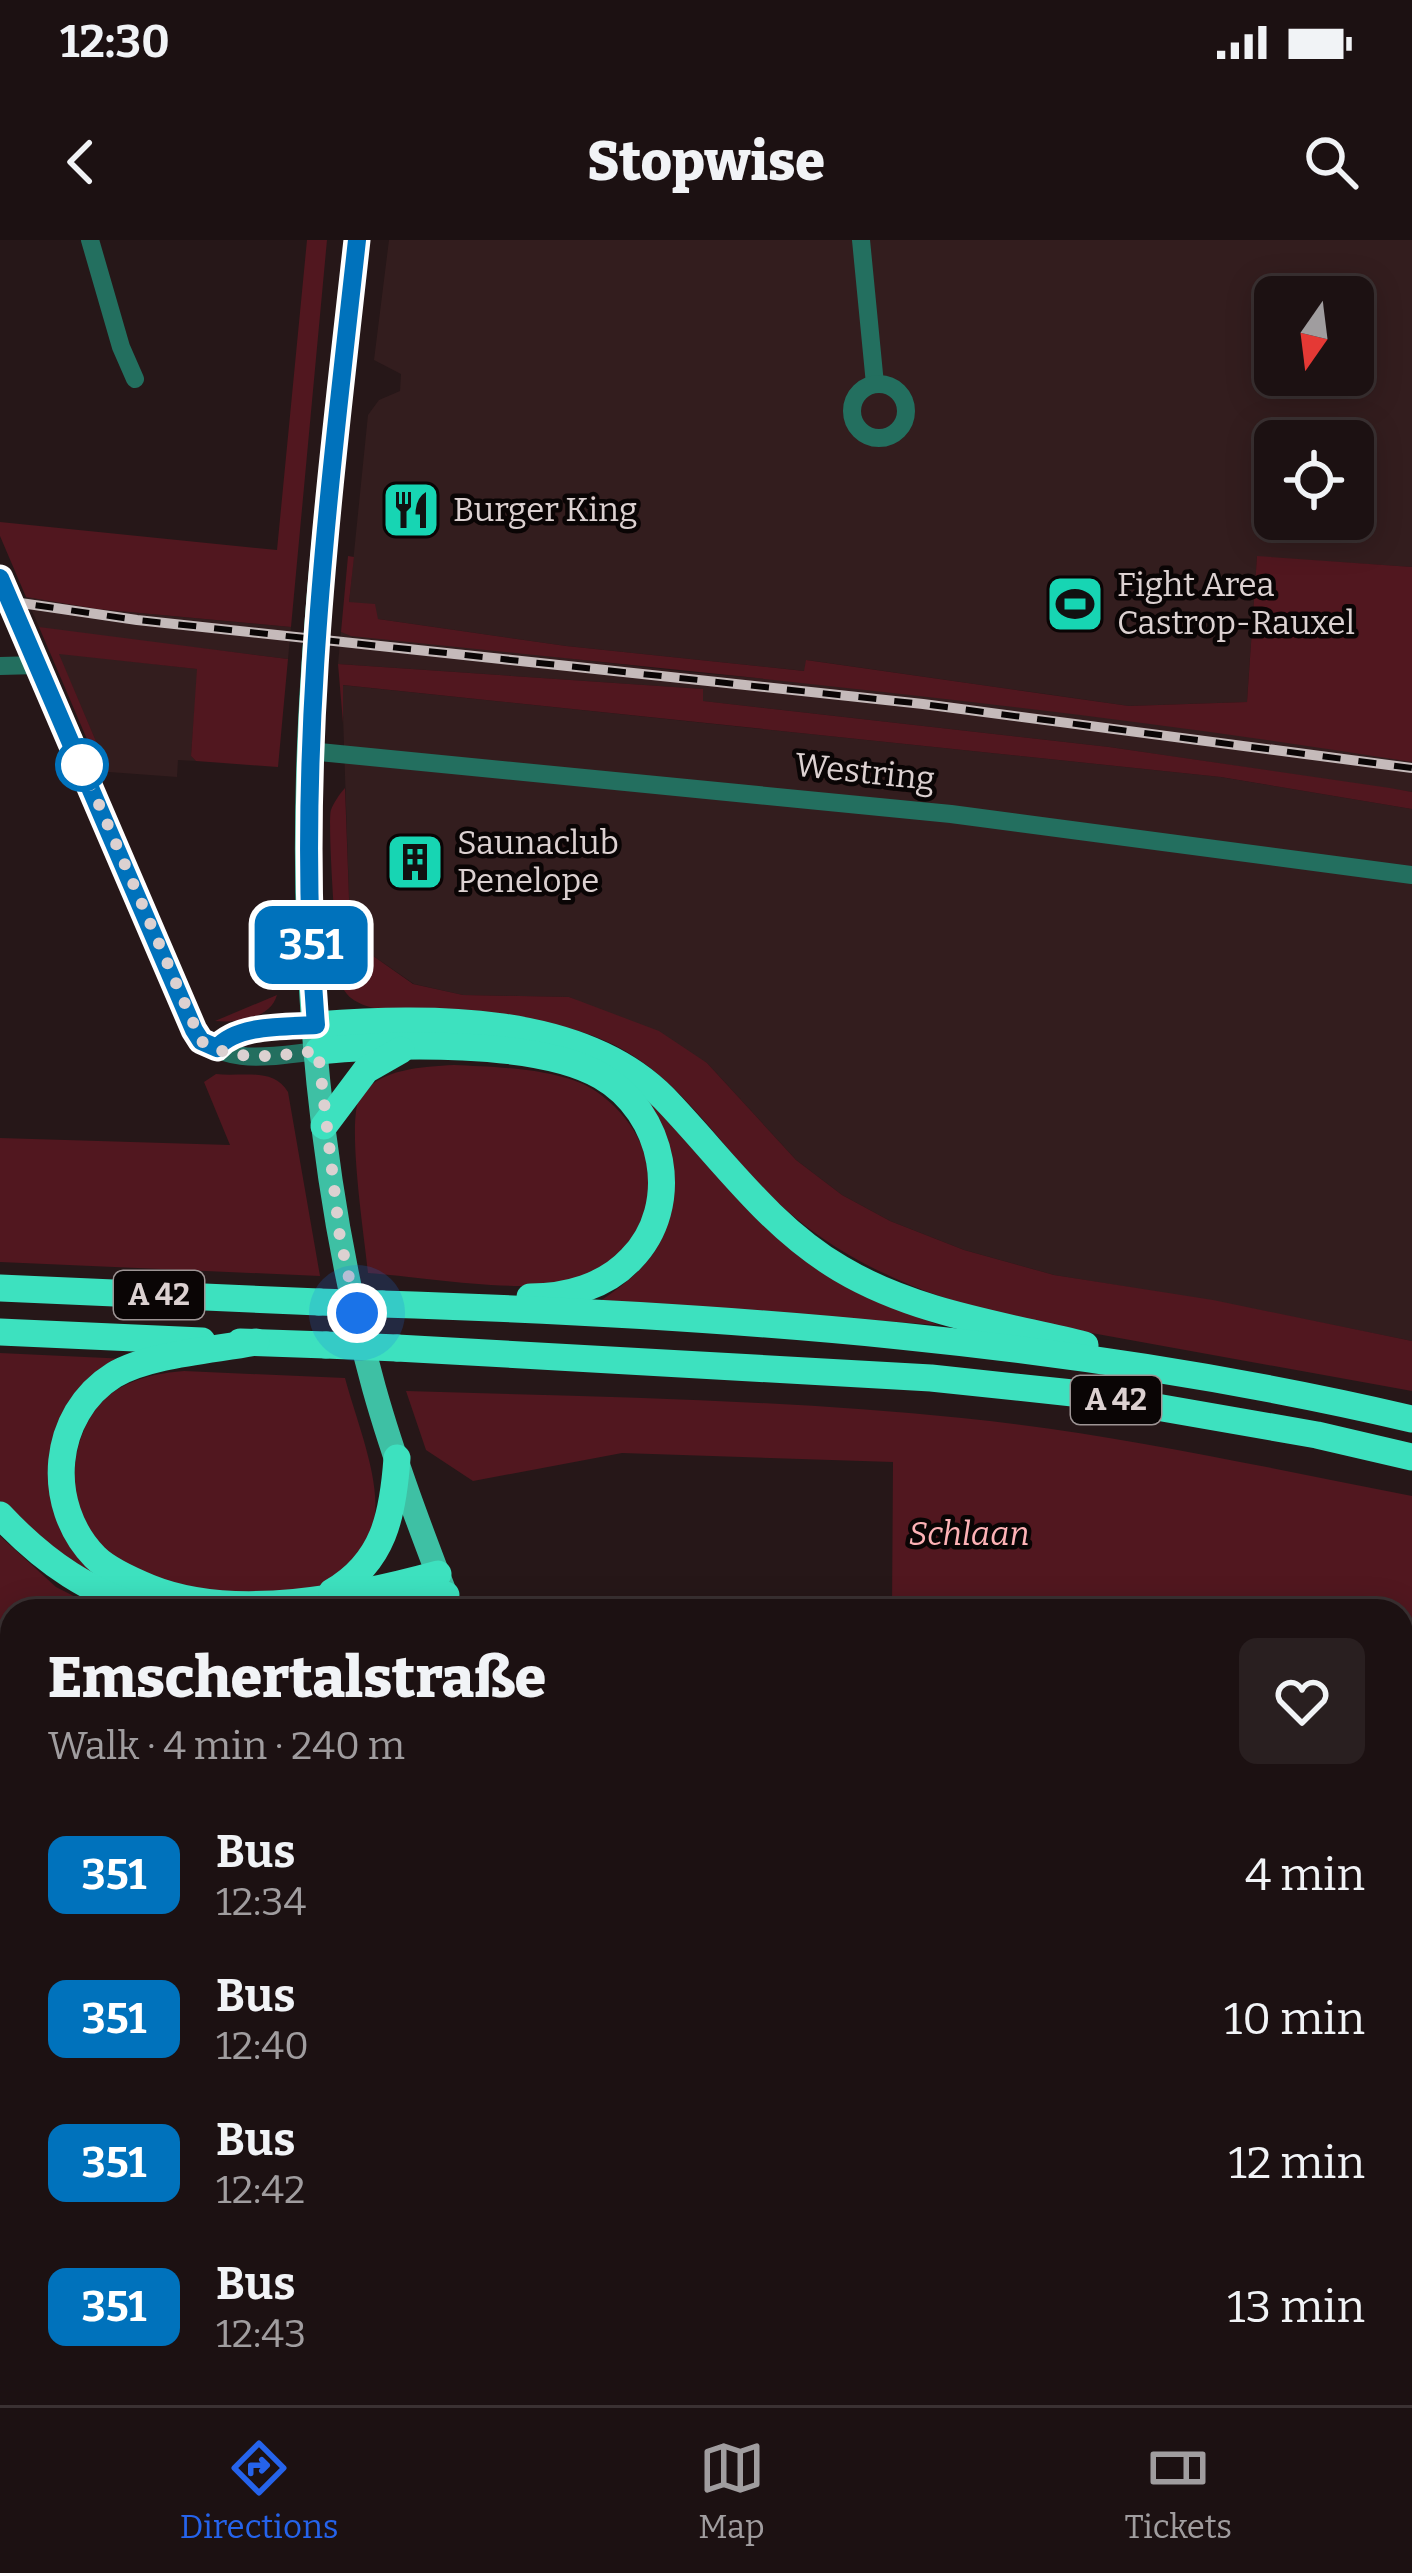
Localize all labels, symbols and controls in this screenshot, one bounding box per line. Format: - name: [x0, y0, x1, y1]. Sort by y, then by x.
- text: 12:30: [60, 15, 170, 69]
- icon: back: [48, 129, 114, 195]
- icon: search: [1298, 129, 1364, 195]
- text: Stopwise: [587, 130, 825, 194]
- north arrow: [1254, 276, 1374, 396]
- map controls: [1254, 276, 1374, 540]
- button: locate: [1254, 420, 1374, 540]
- restaurant icon: Burger King: [380, 479, 442, 541]
- place label: Burger King: [453, 490, 637, 530]
- place label: Fight Area Castrop-Rauxel: [1117, 565, 1355, 643]
- sports icon: Fight Area Castrop-Rauxel: [1044, 573, 1106, 635]
- unlabelled marker: [57, 740, 107, 790]
- street label: Westring: [793, 745, 937, 799]
- place label: Saunaclub Penelope: [457, 823, 619, 901]
- building icon: Saunaclub Penelope: [384, 831, 446, 893]
- line badge: 351: [242, 906, 380, 984]
- text: 351: [279, 920, 343, 970]
- road number: A 42: [114, 1271, 204, 1319]
- your location: [327, 1283, 387, 1343]
- road number: A 42: [1071, 1376, 1161, 1424]
- park label: Schlaan: [909, 1514, 1029, 1554]
- button: heart: [1239, 1638, 1365, 1764]
- text: Emschertalstraße: [48, 1644, 546, 1712]
- text: Walk · 4 min · 240 m: [48, 1723, 405, 1769]
- text: Bus: [216, 1825, 295, 1879]
- text: 4 min: [1245, 1848, 1365, 1902]
- text: 351: [82, 1850, 146, 1900]
- text: 12:34: [216, 1879, 306, 1925]
- text: Bus: [216, 1969, 295, 2023]
- text: 10 min: [1224, 1992, 1365, 2046]
- text: 351: [82, 1994, 146, 2044]
- text: 12:40: [216, 2023, 309, 2069]
- text: Bus: [216, 2113, 295, 2167]
- text: 12 min: [1228, 2136, 1365, 2190]
- text: 351: [82, 2138, 146, 2188]
- text: 12:42: [216, 2167, 305, 2213]
- text: Bus: [216, 2257, 295, 2311]
- text: 13 min: [1227, 2280, 1365, 2334]
- text: 351: [82, 2282, 146, 2332]
- text: 12:43: [216, 2311, 306, 2357]
- tab: Directions: [180, 2435, 339, 2547]
- tab: Map: [698, 2435, 765, 2547]
- tab: Tickets: [1124, 2435, 1232, 2547]

